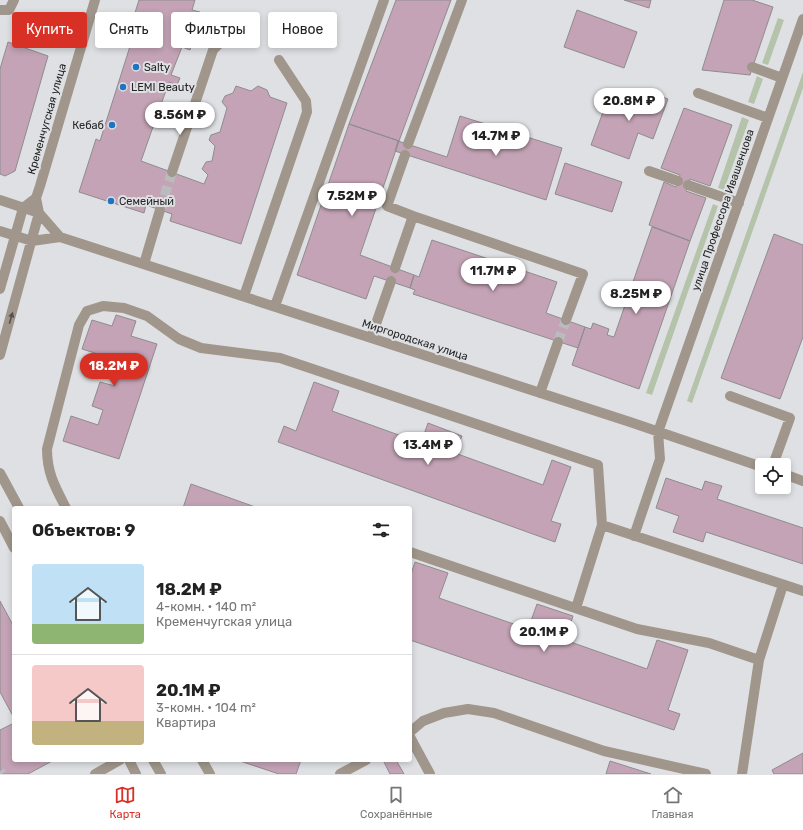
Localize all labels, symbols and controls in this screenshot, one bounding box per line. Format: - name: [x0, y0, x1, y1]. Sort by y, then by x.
- chip: Купить: [12, 12, 87, 48]
- chip: Снять: [95, 12, 163, 48]
- chip: Фильтры: [171, 12, 260, 48]
- chip: Новое: [268, 12, 337, 48]
- place label: Salty: [144, 61, 170, 74]
- street label: Кременчугская улица: [25, 62, 69, 176]
- marker: Salty: [131, 62, 141, 72]
- place label: LEMI Beauty: [131, 81, 195, 94]
- marker: LEMI Beauty: [118, 82, 128, 92]
- pin: 20.8M ₽: [592, 88, 666, 122]
- text: 20.8M ₽: [603, 93, 655, 108]
- pin: 8.56M ₽: [143, 102, 217, 136]
- text: 8.56M ₽: [154, 107, 206, 122]
- place label: Кебаб: [72, 119, 104, 132]
- marker: Кебаб: [107, 120, 117, 130]
- pin: 14.7M ₽: [459, 123, 533, 157]
- street label: улица Профессора Ивашенцова: [689, 127, 757, 293]
- text: 14.7M ₽: [472, 128, 520, 143]
- pin: 7.52M ₽: [315, 183, 389, 217]
- text: 7.52M ₽: [327, 188, 377, 203]
- place label: Семейный: [119, 195, 174, 208]
- marker: Семейный: [106, 196, 116, 206]
- pin: 11.7M ₽: [456, 258, 530, 292]
- text: 11.7M ₽: [470, 263, 516, 278]
- pin: 8.25M ₽: [599, 281, 673, 315]
- text: 8.25M ₽: [610, 286, 662, 301]
- one-way arrow: [8, 312, 14, 324]
- street label: Миргородская улица: [360, 317, 470, 363]
- pin: 18.2M ₽: [77, 353, 151, 387]
- text: 18.2M ₽: [89, 358, 139, 373]
- pin: 13.4M ₽: [391, 432, 465, 466]
- text: 13.4M ₽: [403, 437, 453, 452]
- map controls: [755, 458, 791, 494]
- button: locate: [755, 458, 791, 494]
- icon: filters: [370, 519, 392, 541]
- text: Объектов: 9: [32, 520, 135, 540]
- text: 18.2M ₽: [156, 579, 222, 599]
- icon: home: [64, 580, 112, 628]
- text: 4-комн. · 140 m²: [156, 599, 256, 614]
- text: Кременчугская улица: [156, 614, 292, 629]
- pin: 20.1M ₽: [507, 619, 581, 653]
- text: 20.1M ₽: [519, 624, 569, 639]
- text: 20.1M ₽: [156, 680, 221, 700]
- icon: home: [64, 681, 112, 729]
- text: 3-комн. · 104 m²: [156, 700, 256, 715]
- text: Квартира: [156, 715, 216, 730]
- tab: Карта: [110, 784, 141, 821]
- tab: Сохранённые: [360, 784, 432, 821]
- tab: Главная: [652, 784, 693, 821]

